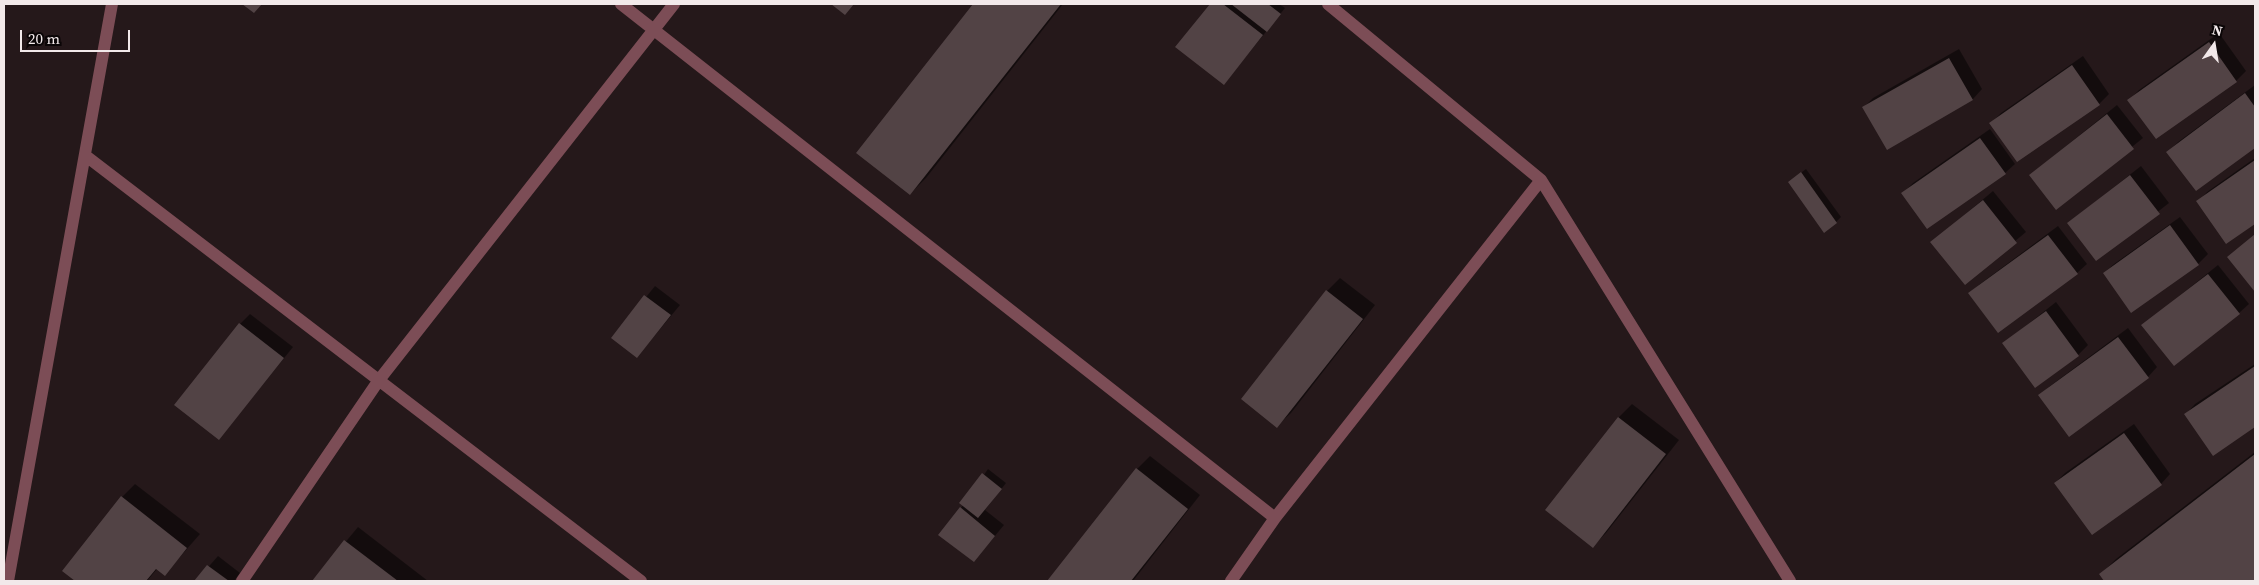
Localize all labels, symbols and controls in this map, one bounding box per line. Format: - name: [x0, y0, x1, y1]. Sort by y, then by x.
- text: N: [2210, 19, 2225, 41]
- scale bar: [22, 20, 132, 52]
- north arrow: [2189, 20, 2239, 70]
- text: 20 m: [28, 28, 60, 49]

